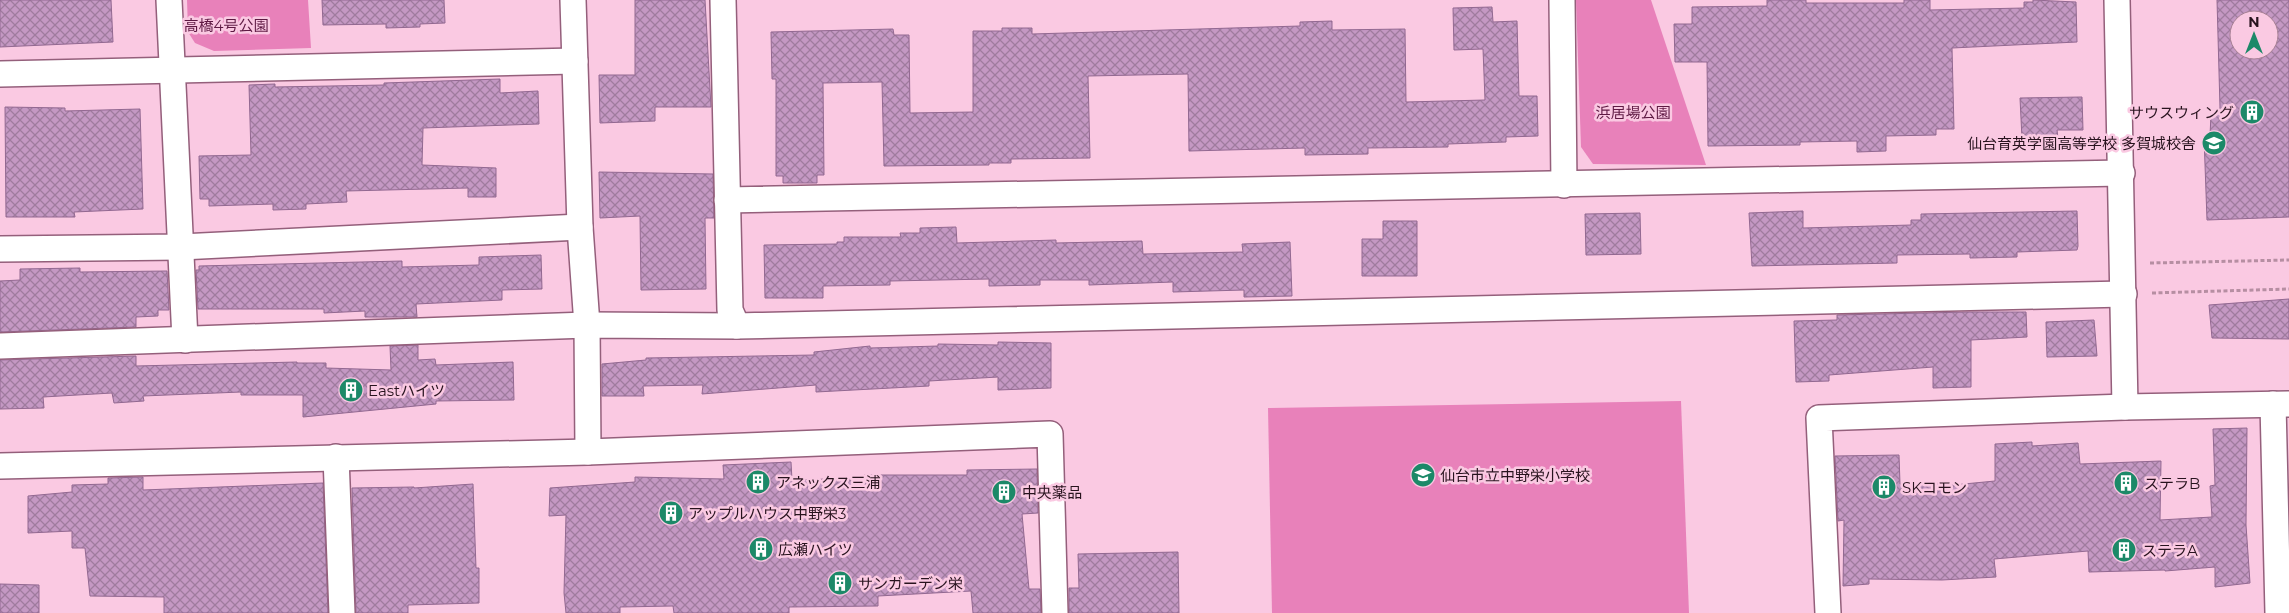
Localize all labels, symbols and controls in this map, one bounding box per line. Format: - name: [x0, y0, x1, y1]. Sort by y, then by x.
- north arrow: [2229, 10, 2279, 60]
- text: N: [2248, 13, 2260, 31]
- park label: 高橋4号公園: [184, 16, 268, 35]
- building icon: サウスウィング: [2239, 99, 2265, 125]
- park label: 浜居場公園: [1595, 103, 1671, 122]
- place label: サウスウィング: [2129, 103, 2234, 122]
- school or university icon: 仙台育英学園高等学校 多賀城校舎: [2201, 130, 2227, 156]
- place label: 仙台育英学園高等学校 多賀城校舎: [1967, 134, 2196, 153]
- building icon: Eastハイツ: [338, 377, 364, 403]
- place label: Eastハイツ: [368, 381, 445, 400]
- school or university icon: 仙台市立中野栄小学校: [1410, 462, 1436, 488]
- place label: 仙台市立中野栄小学校: [1440, 466, 1590, 485]
- building icon: アネックス三浦: [745, 469, 771, 495]
- building icon: ステラB: [2113, 470, 2139, 496]
- place label: アネックス三浦: [776, 473, 881, 492]
- building icon: SKコモン: [1871, 474, 1897, 500]
- place label: ステラB: [2144, 474, 2200, 493]
- place label: SKコモン: [1902, 478, 1967, 497]
- building icon: 中央薬品: [991, 479, 1017, 505]
- place label: 中央薬品: [1022, 483, 1082, 502]
- building icon: アップルハウス中野栄3: [658, 500, 684, 526]
- place label: アップルハウス中野栄3: [688, 504, 846, 523]
- building icon: 広瀬ハイツ: [748, 536, 774, 562]
- building icon: ステラA: [2111, 537, 2137, 563]
- place label: 広瀬ハイツ: [778, 540, 853, 559]
- place label: ステラA: [2142, 541, 2198, 560]
- building icon: サンガーデン栄: [827, 570, 853, 596]
- place label: サンガーデン栄: [858, 574, 963, 593]

